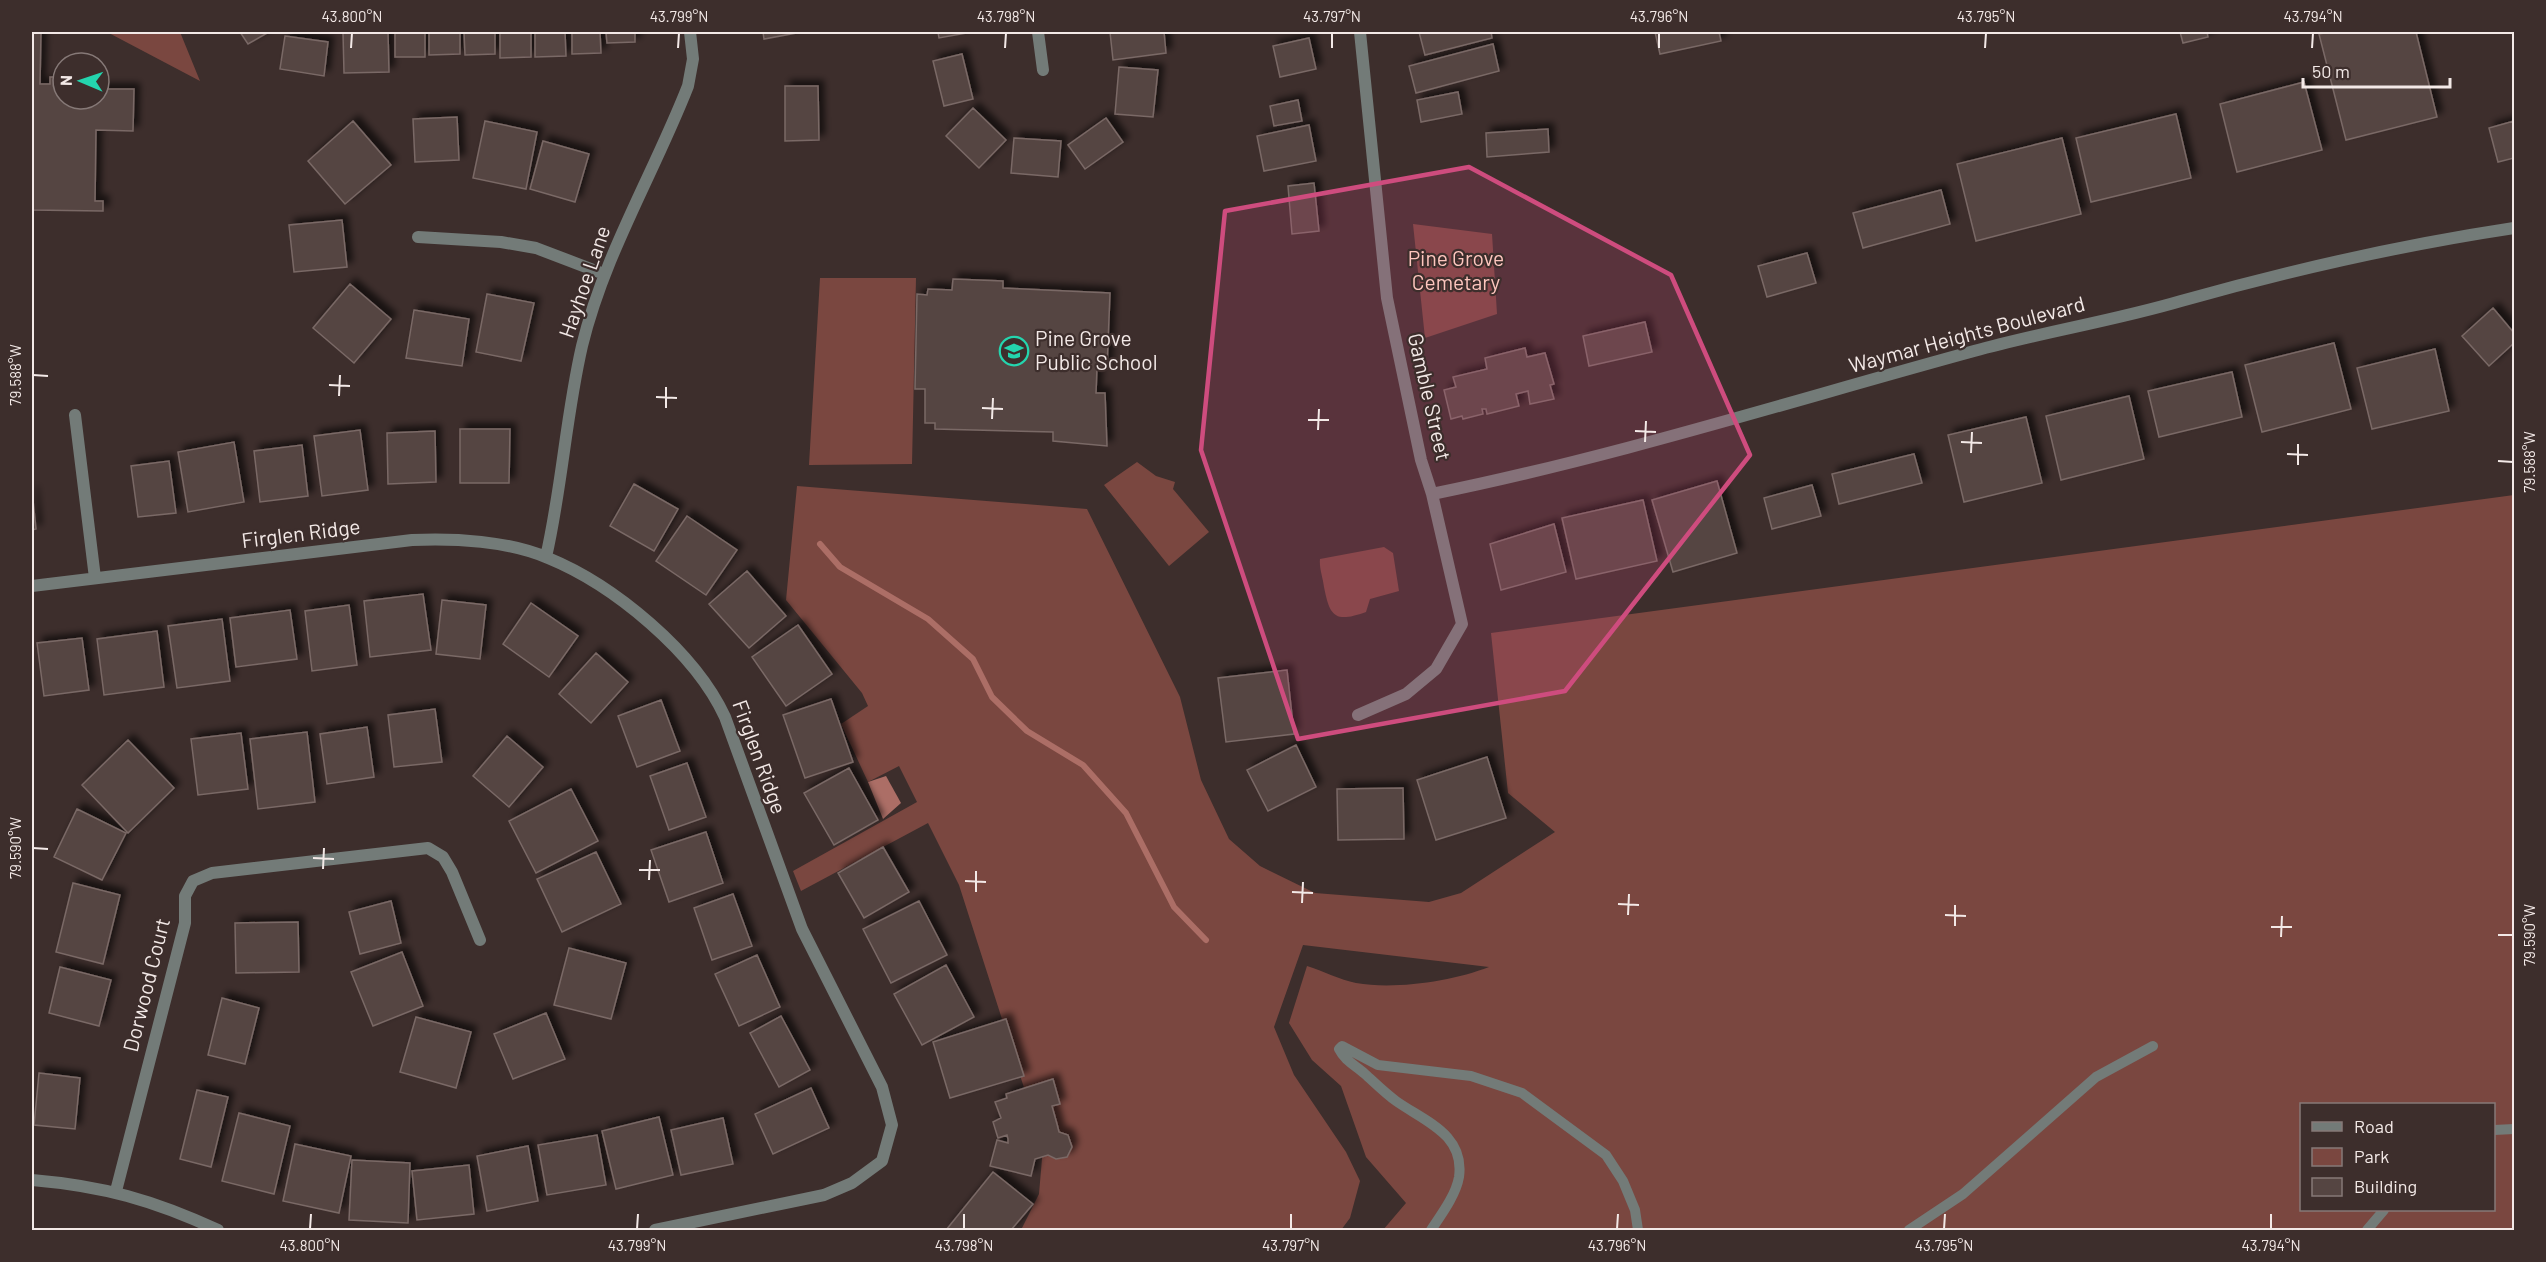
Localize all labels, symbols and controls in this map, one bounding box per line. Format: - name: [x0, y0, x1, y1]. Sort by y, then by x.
- text: 43.800°N: [322, 7, 382, 25]
- text: 43.799°N: [650, 7, 708, 25]
- text: 43.798°N: [977, 7, 1035, 25]
- text: 43.797°N: [1303, 7, 1361, 25]
- text: 43.796°N: [1630, 7, 1688, 25]
- text: 43.795°N: [1957, 7, 2015, 25]
- text: 43.794°N: [2283, 7, 2343, 25]
- north arrow: [51, 51, 111, 111]
- scale bar: [2303, 51, 2450, 89]
- text: 50 m: [2312, 60, 2350, 82]
- text: N: [56, 75, 75, 86]
- street label: Hayhoe Lane: [553, 222, 614, 341]
- park label: Pine Grove Cemetary: [1408, 245, 1504, 294]
- street label: Waymar Heights Boulevard: [1846, 290, 2087, 377]
- place label: Pine Grove Public School: [1035, 325, 1158, 374]
- street label: Gamble Street: [1404, 331, 1457, 463]
- school or university icon: Pine Grove Public School: [998, 335, 1030, 367]
- text: 79.588°W: [6, 344, 24, 406]
- text: 79.588°W: [2520, 431, 2538, 493]
- street label: Firglen Ridge: [240, 513, 362, 552]
- street label: Firglen Ridge: [728, 696, 793, 817]
- text: 79.590°W: [6, 817, 24, 879]
- text: 79.590°W: [2520, 904, 2538, 966]
- street label: Dorwood Court: [117, 915, 174, 1054]
- legend: [2300, 1103, 2495, 1211]
- text: Road: [2354, 1115, 2394, 1137]
- text: Park: [2354, 1145, 2389, 1167]
- text: Building: [2354, 1175, 2417, 1197]
- text: 43.800°N: [280, 1236, 340, 1254]
- text: 43.799°N: [608, 1236, 666, 1254]
- text: 43.798°N: [935, 1236, 993, 1254]
- text: 43.797°N: [1262, 1236, 1320, 1254]
- text: 43.796°N: [1588, 1236, 1646, 1254]
- text: 43.795°N: [1915, 1236, 1973, 1254]
- text: 43.794°N: [2241, 1236, 2301, 1254]

